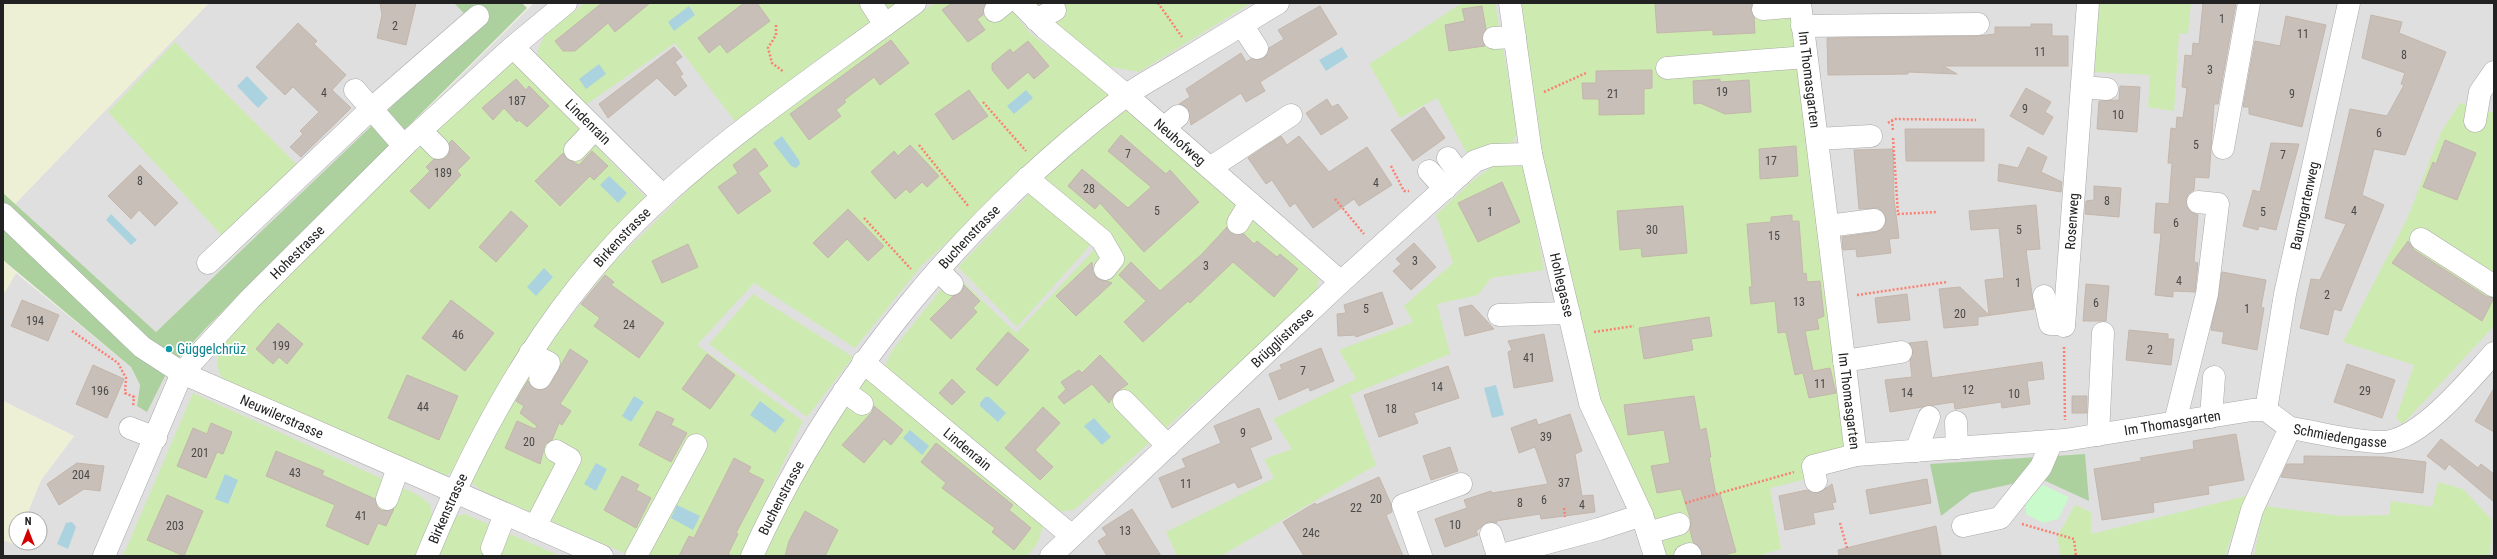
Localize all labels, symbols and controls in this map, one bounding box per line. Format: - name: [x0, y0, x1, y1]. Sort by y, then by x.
- house number: 1: [2219, 12, 2225, 26]
- house number: 2: [392, 19, 398, 33]
- house number: 11: [2297, 27, 2309, 41]
- street label: Im Thomasgarten: [1796, 30, 1823, 129]
- house number: 11: [2034, 45, 2046, 59]
- house number: 8: [2401, 48, 2407, 62]
- house number: 3: [2207, 63, 2213, 77]
- house number: 19: [1716, 85, 1728, 99]
- house number: 4: [321, 86, 327, 100]
- house number: 21: [1607, 87, 1619, 101]
- house number: 9: [2289, 87, 2295, 101]
- house number: 187: [508, 94, 526, 108]
- street label: Lindenrain: [562, 96, 614, 148]
- house number: 9: [2022, 102, 2028, 116]
- house number: 10: [2112, 108, 2124, 122]
- street label: Neuhofweg: [1151, 115, 1209, 169]
- house number: 6: [2376, 126, 2382, 140]
- house number: 5: [2193, 138, 2199, 152]
- house number: 7: [1125, 147, 1131, 161]
- house number: 7: [2280, 148, 2286, 162]
- house number: 17: [1765, 154, 1777, 168]
- street label: Baumgartenweg: [2287, 160, 2322, 251]
- house number: 189: [434, 166, 452, 180]
- house number: 8: [137, 174, 143, 188]
- house number: 4: [1373, 176, 1379, 190]
- house number: 28: [1083, 182, 1095, 196]
- street label: Rosenweg: [2062, 192, 2082, 250]
- house number: 8: [2104, 194, 2110, 208]
- street label: Buchenstrasse: [935, 201, 1003, 272]
- street label: Birkenstrasse: [590, 204, 654, 270]
- house number: 5: [1154, 204, 1160, 218]
- house number: 4: [2351, 204, 2357, 218]
- house number: 1: [1487, 205, 1493, 219]
- house number: 5: [2260, 205, 2266, 219]
- house number: 6: [2173, 216, 2179, 230]
- street label: Hohestrasse: [267, 222, 328, 282]
- house number: 30: [1646, 223, 1658, 237]
- house number: 5: [2016, 223, 2022, 237]
- house number: 15: [1768, 229, 1780, 243]
- street label: Hohlegasse: [1547, 251, 1577, 319]
- house number: 3: [1412, 254, 1418, 268]
- house number: 3: [1203, 259, 1209, 273]
- house number: 4: [2176, 274, 2182, 288]
- house number: 1: [2015, 276, 2021, 290]
- house number: 2: [2324, 288, 2330, 302]
- house number: 13: [1793, 295, 1805, 309]
- house number: 6: [2093, 296, 2099, 310]
- house number: 5: [1363, 302, 1369, 316]
- house number: 1: [2244, 302, 2250, 316]
- street label: Brügglistrasse: [1248, 304, 1317, 371]
- house number: 20: [1954, 307, 1966, 321]
- house number: 194: [26, 314, 44, 328]
- house number: 24: [623, 318, 635, 332]
- house number: 46: [452, 328, 464, 342]
- house number: 199: [272, 339, 290, 353]
- place label: Güggelchrüz: [177, 341, 246, 357]
- house number: 2: [2147, 343, 2153, 357]
- marker: Güggelchrüz: [164, 344, 174, 354]
- house number: 41: [1523, 351, 1535, 365]
- street label: Im Thomasgarten: [1835, 352, 1863, 450]
- house number: 7: [1300, 364, 1306, 378]
- house number: 11: [1814, 377, 1826, 391]
- house number: 14: [1431, 380, 1443, 394]
- house number: 12: [1962, 383, 1974, 397]
- house number: 196: [91, 384, 109, 398]
- house number: 29: [2359, 384, 2371, 398]
- house number: 14: [1901, 386, 1913, 400]
- house number: 10: [2008, 387, 2020, 401]
- street label: Neuwilerstrasse: [238, 391, 326, 442]
- house number: 44: [417, 400, 429, 414]
- house number: 18: [1385, 402, 1397, 416]
- street label: Im Thomasgarten: [2123, 407, 2222, 438]
- street label: Schmiedengasse: [2292, 421, 2387, 450]
- street label: Lindenrain: [940, 424, 995, 474]
- house number: 9: [1240, 426, 1246, 440]
- house number: 39: [1540, 430, 1552, 444]
- house number: 20: [523, 435, 535, 449]
- house number: 201: [191, 446, 209, 460]
- street label: Buchenstrasse: [755, 457, 807, 538]
- house number: 43: [289, 466, 301, 480]
- house number: 204: [72, 468, 90, 482]
- street label: Birkenstrasse: [425, 470, 471, 546]
- house number: 37: [1558, 476, 1570, 490]
- house number: 11: [1180, 477, 1192, 491]
- house number: 20: [1370, 492, 1382, 506]
- house number: 6: [1541, 493, 1547, 507]
- house number: 8: [1517, 496, 1523, 510]
- house number: 4: [1579, 498, 1585, 512]
- house number: 22: [1350, 501, 1362, 515]
- house number: 41: [355, 509, 367, 523]
- north arrow: [8, 511, 48, 551]
- text: N: [25, 515, 32, 528]
- house number: 10: [1449, 518, 1461, 532]
- house number: 203: [166, 519, 184, 533]
- house number: 13: [1119, 524, 1131, 538]
- house number: 24c: [1302, 526, 1320, 540]

